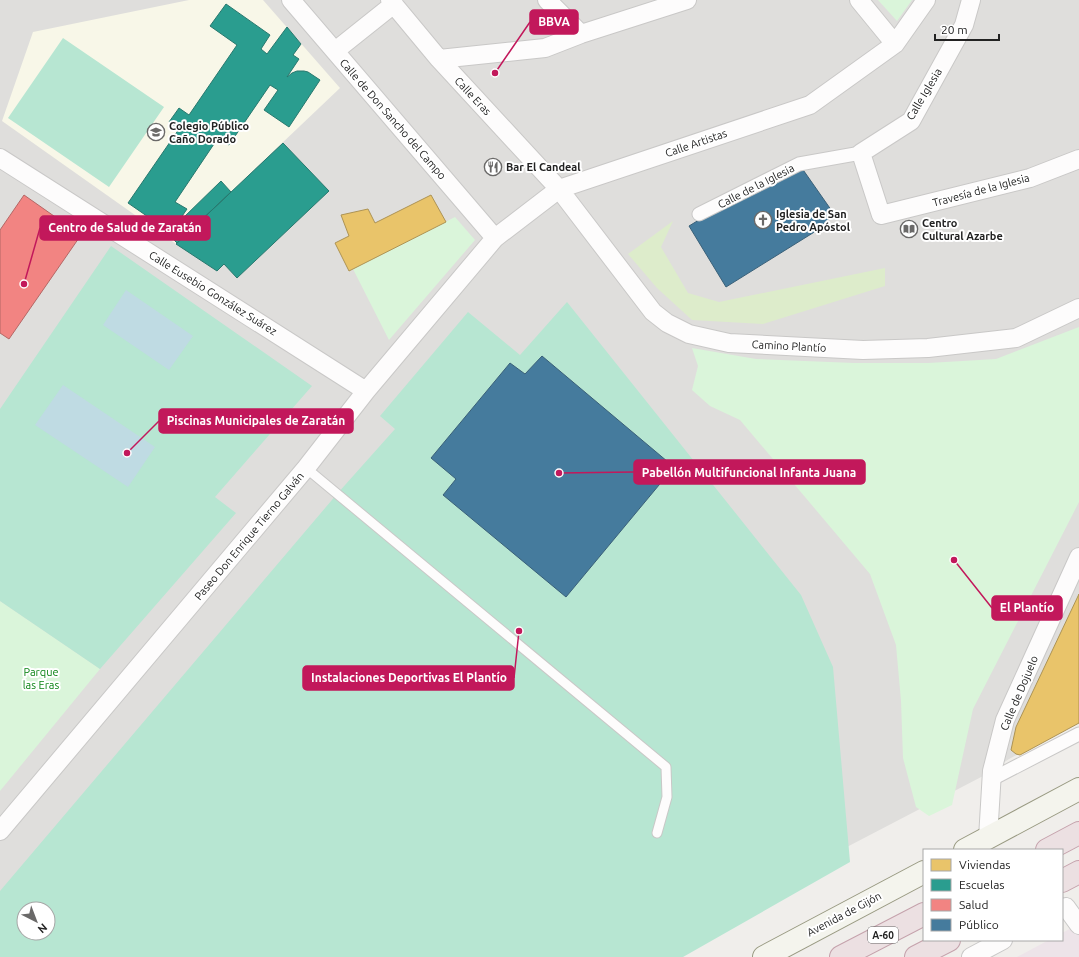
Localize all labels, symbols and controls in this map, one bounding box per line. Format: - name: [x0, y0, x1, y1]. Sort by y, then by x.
- callout: BBVA: [530, 10, 578, 34]
- text: BBVA: [538, 15, 570, 28]
- scale bar: [935, 16, 999, 42]
- text: 20 m: [941, 23, 968, 36]
- street label: Calle de Don Sancho del Campo: [337, 56, 449, 182]
- street label: Calle Iglesia: [904, 66, 944, 122]
- street label: Calle Eras: [452, 75, 494, 118]
- place label: Colegio Público Caño Dorado: [169, 120, 250, 145]
- school or university icon: Colegio Público Caño Dorado: [146, 122, 166, 142]
- street label: Calle Artistas: [664, 127, 729, 159]
- restaurant icon: Bar El Candeal: [483, 157, 503, 177]
- place label: Bar El Candeal: [506, 161, 581, 173]
- street label: Calle de la Iglesia: [716, 162, 796, 210]
- street label: Travesía de la Iglesia: [931, 171, 1031, 209]
- place label: Iglesia de San Pedro Apóstol: [776, 208, 851, 233]
- church icon: Iglesia de San Pedro Apóstol: [753, 210, 773, 230]
- callout: Centro de Salud de Zaratán: [40, 216, 210, 240]
- place label: Centro Cultural Azarbe: [922, 217, 1003, 242]
- library icon: Centro Cultural Azarbe: [899, 219, 919, 239]
- text: Centro de Salud de Zaratán: [48, 221, 202, 234]
- street label: Calle Eusebio González Suárez: [147, 249, 279, 337]
- street label: Camino Plantío: [751, 338, 827, 354]
- callout: Piscinas Municipales de Zaratán: [159, 409, 353, 433]
- text: Piscinas Municipales de Zaratán: [167, 414, 345, 427]
- callout: Pabellón Multifuncional Infanta Juana: [634, 460, 865, 484]
- text: Pabellón Multifuncional Infanta Juana: [642, 466, 856, 479]
- street label: Paseo Don Enrique Tierno Galván: [192, 470, 306, 602]
- callout: El Plantío: [992, 596, 1062, 620]
- text: El Plantío: [1000, 601, 1054, 614]
- street label: Calle de Dojuelo: [998, 654, 1040, 732]
- park label: Parque las Eras: [23, 666, 60, 691]
- callout: Instalaciones Deportivas El Plantío: [303, 666, 514, 690]
- text: Instalaciones Deportivas El Plantío: [311, 671, 507, 684]
- legend: [923, 849, 1063, 941]
- text: Viviendas: [959, 858, 1011, 871]
- text: Escuelas: [959, 878, 1005, 891]
- street label: Avenida de Gijón: [805, 889, 883, 939]
- text: Salud: [959, 898, 988, 911]
- north arrow: [16, 901, 56, 941]
- text: Público: [959, 918, 999, 931]
- text: N: [36, 921, 50, 936]
- road number: A-60: [868, 927, 898, 943]

